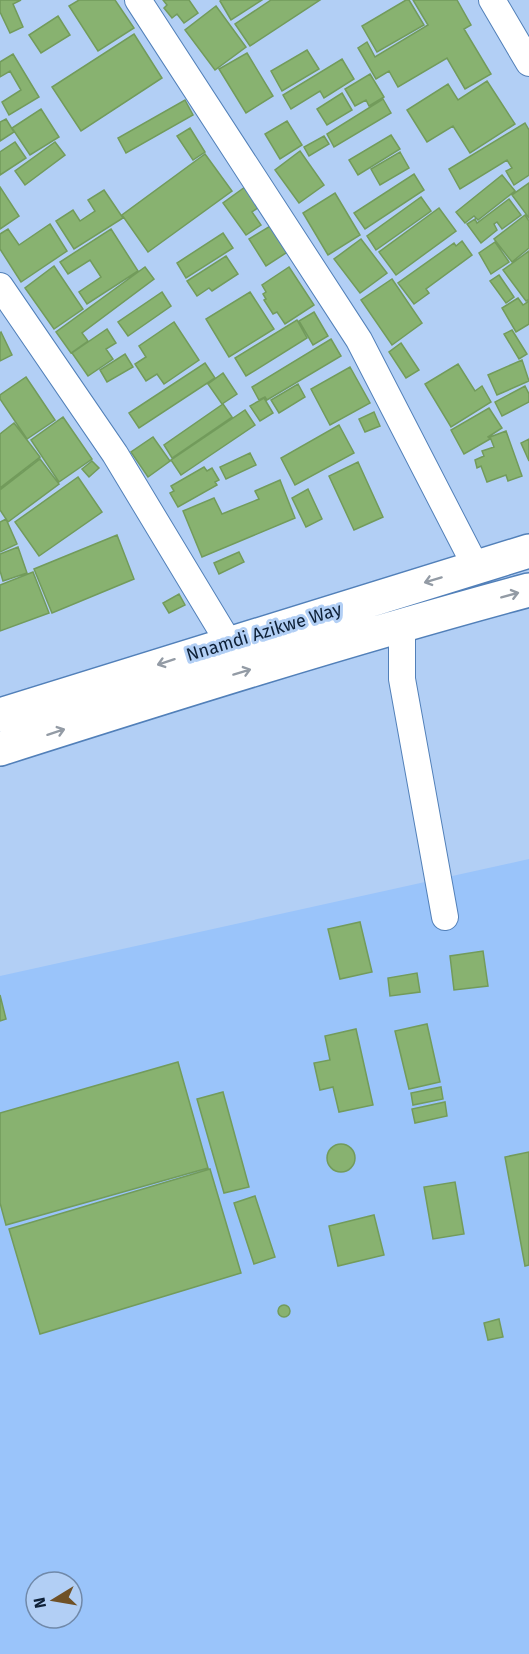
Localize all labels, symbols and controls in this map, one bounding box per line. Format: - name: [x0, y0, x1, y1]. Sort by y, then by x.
- one-way arrow: [424, 575, 443, 586]
- one-way arrow: [500, 589, 519, 601]
- street label: Nnamdi Azikwe Way: [184, 598, 344, 666]
- one-way arrow: [157, 658, 176, 669]
- one-way arrow: [232, 666, 251, 677]
- one-way arrow: [46, 725, 65, 736]
- north arrow: [24, 1570, 84, 1630]
- text: N: [29, 1596, 50, 1610]

